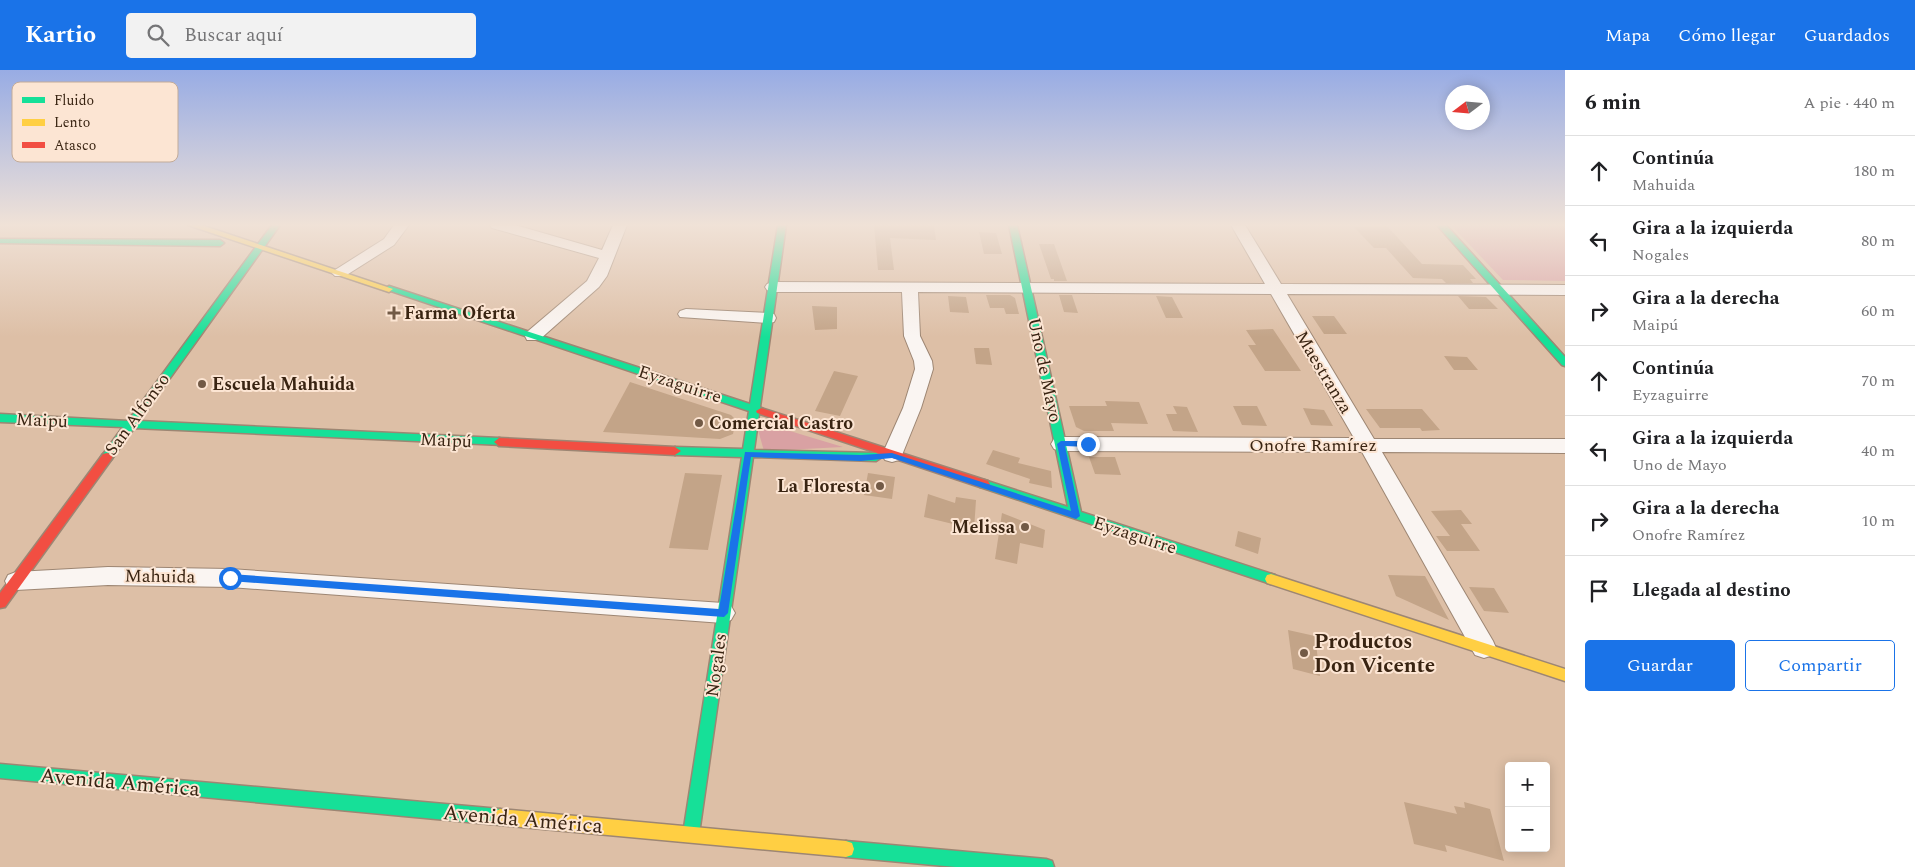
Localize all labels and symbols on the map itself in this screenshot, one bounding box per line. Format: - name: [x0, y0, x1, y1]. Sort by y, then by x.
- legend: [12, 82, 178, 162]
- north arrow: [1445, 85, 1490, 130]
- text: Fluido: [54, 90, 94, 111]
- text: Lento: [54, 112, 90, 133]
- text: Atasco: [54, 135, 96, 156]
- place label: Farma Oferta: [404, 300, 516, 327]
- marker: Farma Oferta: [388, 307, 400, 319]
- street label: Uno de Mayo: [1020, 315, 1069, 425]
- street label: Maestranza: [1288, 325, 1359, 419]
- street label: Eyzaguirre: [635, 358, 725, 411]
- street label: San Alfonso: [98, 367, 177, 461]
- place label: Escuela Mahuida: [212, 371, 355, 398]
- marker: Escuela Mahuida: [196, 378, 208, 390]
- street label: Maipú: [15, 406, 69, 435]
- place label: Comercial Castro: [709, 410, 853, 437]
- marker: Comercial Castro: [693, 417, 705, 429]
- street label: Maipú: [419, 426, 473, 455]
- street label: Onofre Ramírez: [1249, 432, 1377, 459]
- route end: [1077, 433, 1100, 456]
- place label: La Floresta: [777, 473, 871, 500]
- marker: La Floresta: [874, 480, 886, 492]
- street label: Eyzaguirre: [1090, 509, 1180, 562]
- place label: Melissa: [951, 514, 1016, 541]
- marker: Melissa: [1019, 521, 1031, 533]
- street label: Mahuida: [124, 562, 196, 591]
- route start: [219, 567, 242, 590]
- place label: Productos Don Vicente: [1314, 626, 1435, 682]
- street label: Nogales: [699, 631, 734, 699]
- marker: Productos Don Vicente: [1298, 647, 1310, 659]
- street label: Avenida América: [39, 760, 202, 806]
- street label: Avenida América: [442, 797, 605, 843]

